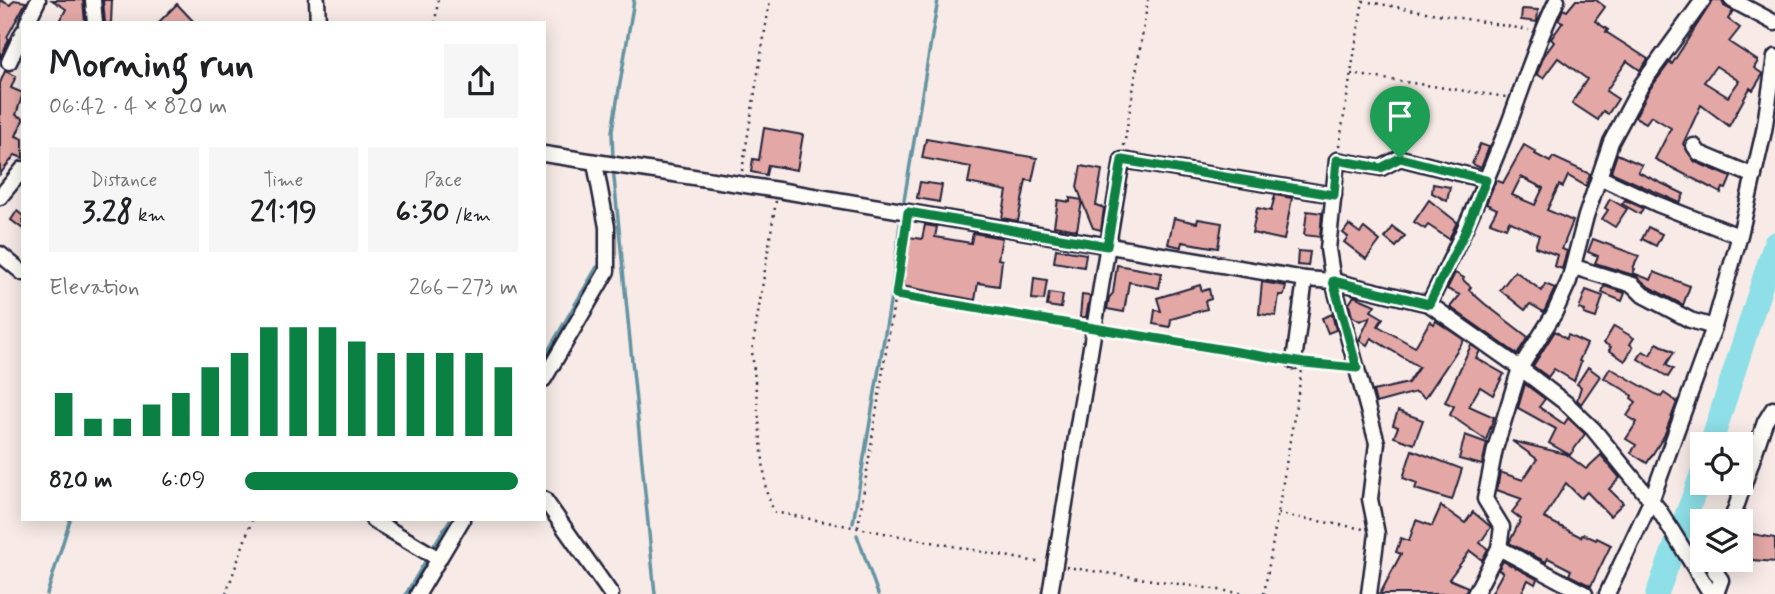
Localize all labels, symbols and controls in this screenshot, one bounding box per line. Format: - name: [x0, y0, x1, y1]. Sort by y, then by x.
- text: Morning run: [49, 41, 254, 90]
- button: share: [444, 44, 518, 118]
- pin: [1370, 86, 1430, 158]
- text: 06:42 · 4 × 820 m: [49, 92, 227, 122]
- icon: arrive: [1381, 97, 1419, 135]
- text: Distance: [90, 168, 157, 193]
- text: Time: [264, 168, 303, 193]
- text: Pace: [424, 168, 462, 193]
- text: 3.28: [82, 193, 133, 232]
- text: 21:19: [250, 193, 317, 232]
- text: 6:30: [396, 193, 450, 232]
- text: km: [133, 203, 166, 228]
- text: /km: [450, 203, 491, 228]
- text: Elevation: [49, 273, 140, 303]
- text: 266–273 m: [409, 273, 518, 303]
- map controls: [1690, 432, 1753, 572]
- button: locate: [1690, 432, 1753, 495]
- text: 820 m: [49, 466, 112, 496]
- text: 6:09: [161, 466, 205, 496]
- button: layers: [1690, 509, 1753, 572]

